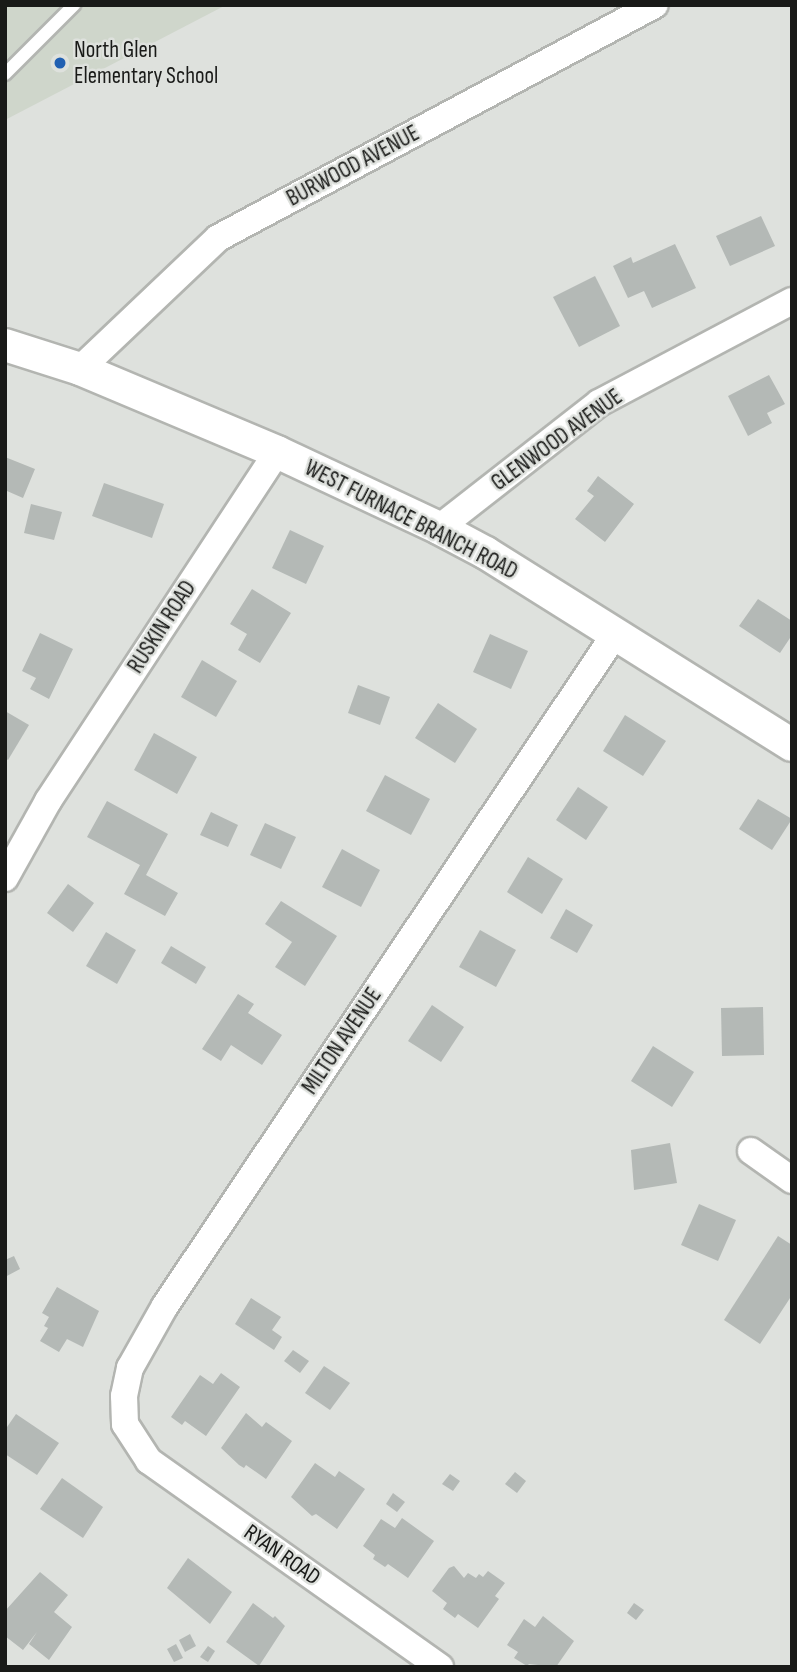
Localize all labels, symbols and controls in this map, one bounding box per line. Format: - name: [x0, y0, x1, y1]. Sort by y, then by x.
- place label: North Glen Elementary School: [74, 36, 218, 90]
- marker: North Glen Elementary School: [52, 55, 68, 71]
- street label: BURWOOD AVENUE: [282, 120, 424, 212]
- street label: GLENWOOD AVENUE: [486, 383, 628, 497]
- street label: WEST FURNACE BRANCH ROAD: [300, 454, 522, 586]
- street label: RUSKIN ROAD: [122, 575, 202, 679]
- street label: MILTON AVENUE: [296, 982, 388, 1100]
- street label: RYAN ROAD: [238, 1519, 326, 1591]

